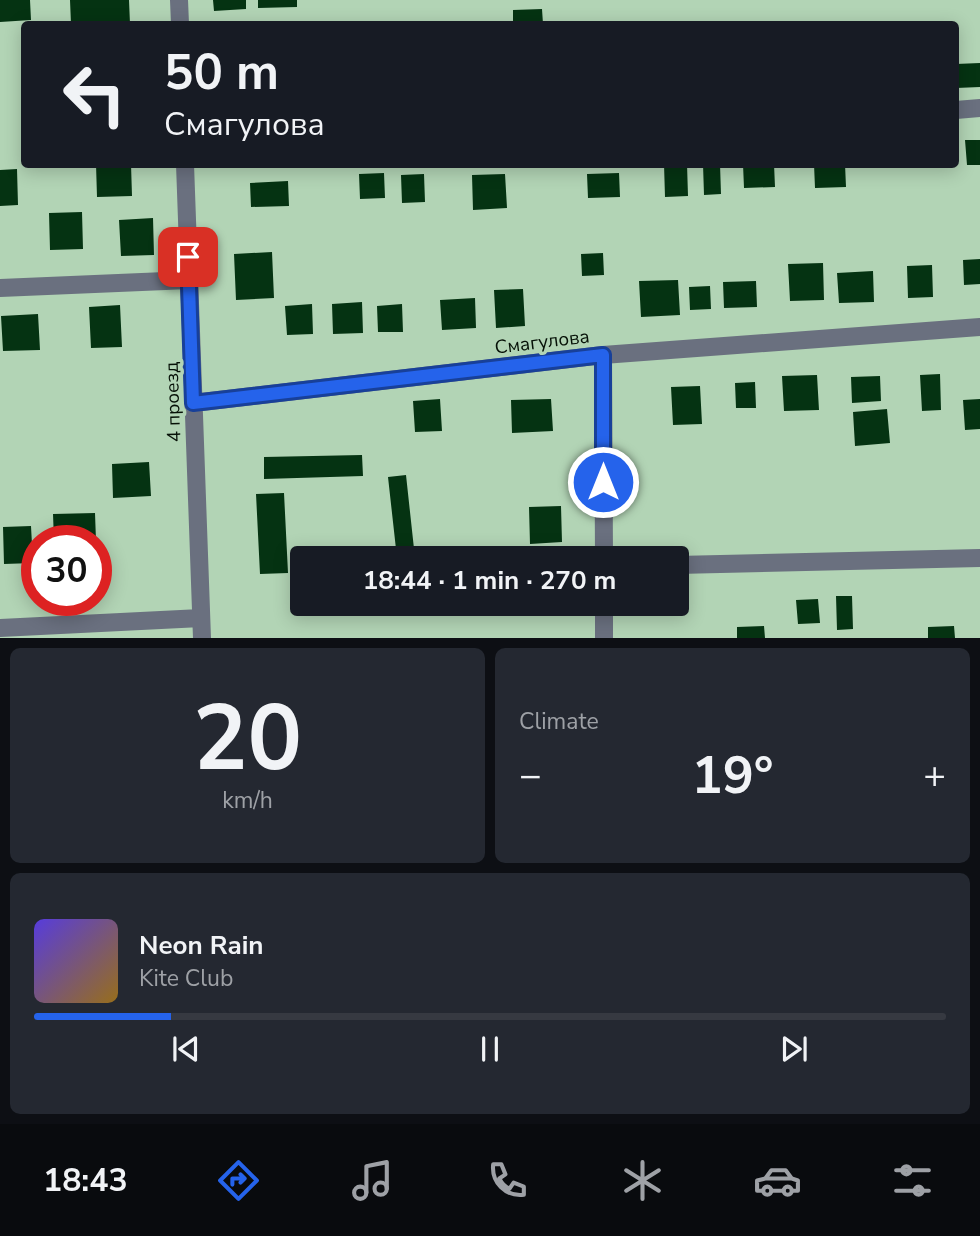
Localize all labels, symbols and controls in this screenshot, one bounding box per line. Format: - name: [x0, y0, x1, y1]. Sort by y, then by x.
- text: 50 m: [164, 39, 279, 106]
- icon: left: [49, 49, 140, 140]
- text: Смагулова: [164, 103, 325, 146]
- pin: [158, 227, 218, 287]
- icon: arrive: [169, 238, 207, 276]
- street label: Смагулова: [493, 323, 591, 361]
- street label: 4 проезд: [159, 361, 187, 443]
- position arrow: [566, 445, 640, 519]
- speed limit sign: 30: [21, 525, 112, 616]
- text: 18:44 · 1 min · 270 m: [363, 563, 616, 598]
- text: 20: [193, 677, 302, 801]
- text: Climate: [519, 706, 599, 737]
- text: 19°: [691, 740, 774, 811]
- text: −: [519, 750, 542, 801]
- text: +: [923, 750, 946, 801]
- text: km/h: [222, 785, 273, 816]
- text: Neon Rain: [139, 928, 264, 963]
- text: Kite Club: [139, 963, 233, 994]
- icon: previous: [167, 1030, 205, 1068]
- icon: pause: [471, 1030, 509, 1068]
- icon: next: [775, 1030, 813, 1068]
- icon: directions: [214, 1156, 263, 1205]
- icon: music: [348, 1156, 397, 1205]
- icon: phone: [483, 1156, 532, 1205]
- icon: climate: [618, 1156, 667, 1205]
- icon: car: [753, 1156, 802, 1205]
- icon: filters: [888, 1156, 937, 1205]
- text: 18:43: [43, 1159, 128, 1202]

